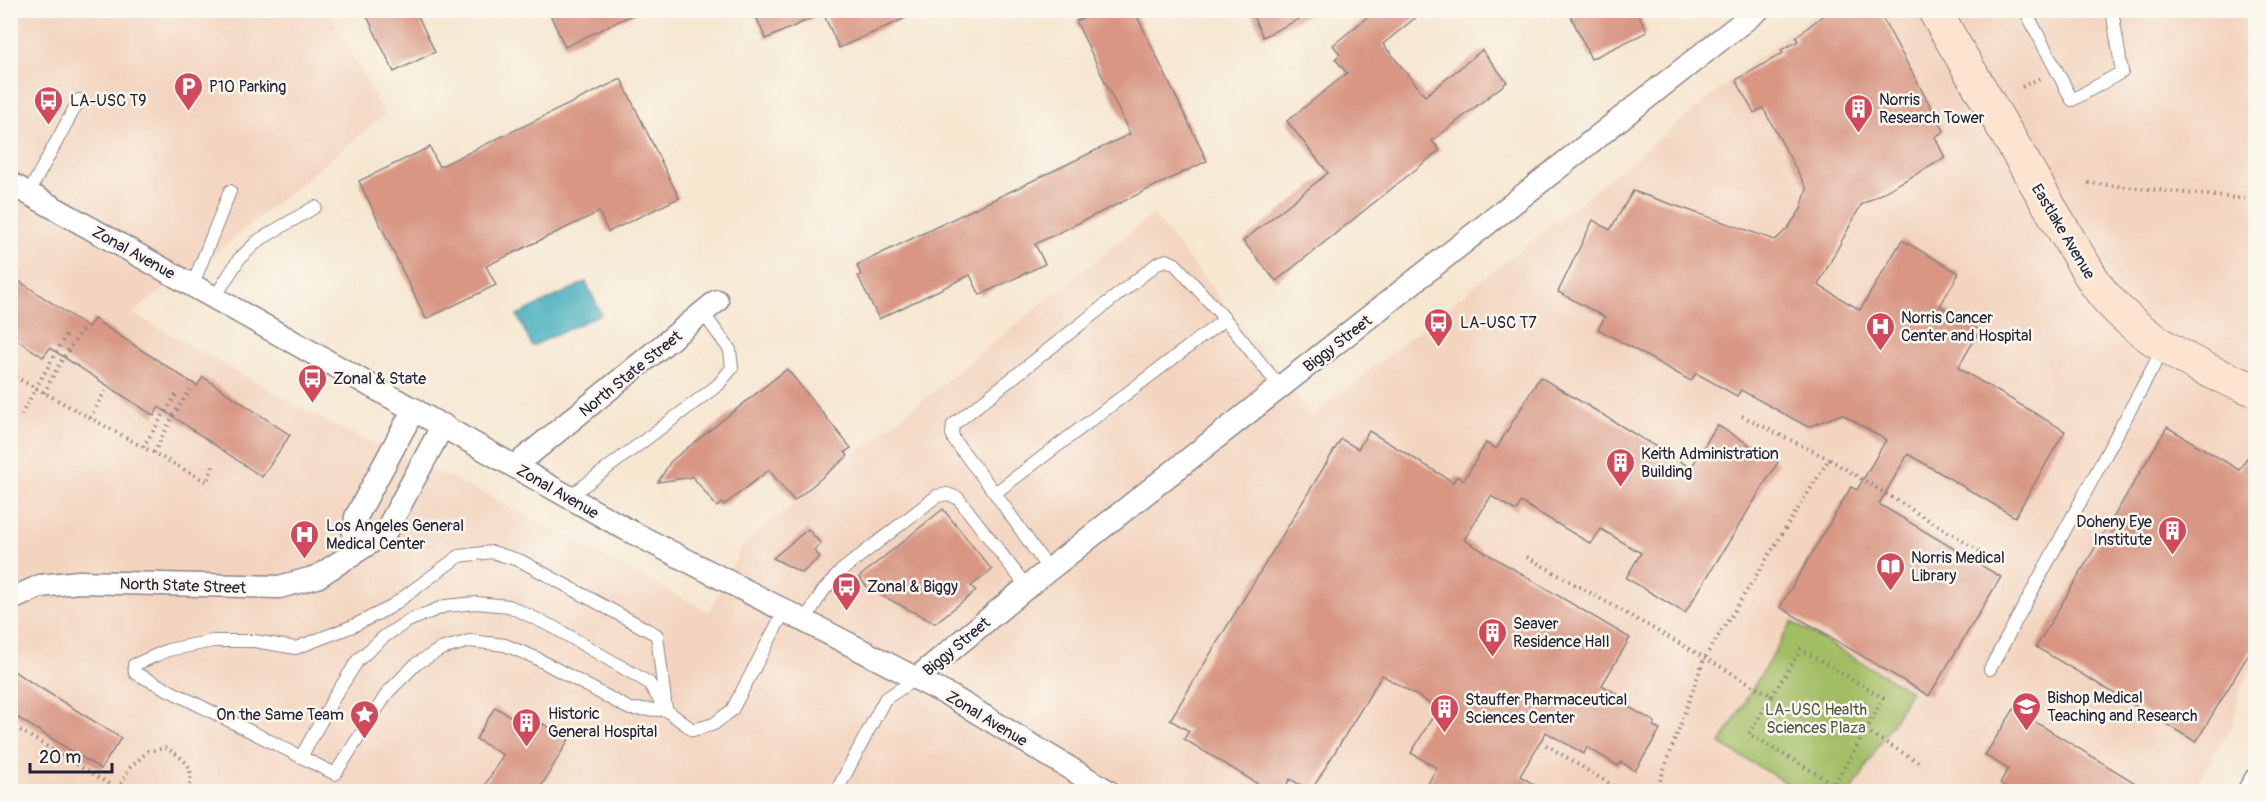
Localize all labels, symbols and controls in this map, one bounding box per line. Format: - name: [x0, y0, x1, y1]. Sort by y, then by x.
- parking icon: P10 Parking: [172, 70, 204, 112]
- place label: P10 Parking: [209, 77, 286, 97]
- bus stop icon: LA-USC T9: [33, 84, 65, 126]
- place label: Norris Research Tower: [1879, 90, 1985, 128]
- place label: LA-USC T9: [70, 91, 147, 111]
- building icon: Norris Research Tower: [1842, 92, 1874, 134]
- street label: Eastlake Avenue: [2027, 180, 2100, 283]
- street label: Zonal Avenue: [89, 222, 179, 284]
- bus stop icon: LA-USC T7: [1423, 306, 1455, 348]
- place label: Norris Cancer Center and Hospital: [1901, 308, 2032, 346]
- street label: Biggy Street: [1299, 310, 1376, 377]
- hospital icon: Norris Cancer Center and Hospital: [1864, 310, 1896, 352]
- place label: LA-USC T7: [1460, 313, 1537, 333]
- street label: North State Street: [575, 326, 686, 421]
- bus stop icon: Zonal & State: [296, 362, 328, 404]
- place label: Zonal & State: [333, 369, 426, 389]
- place label: Keith Administration Building: [1641, 444, 1779, 482]
- building icon: Keith Administration Building: [1604, 446, 1636, 488]
- street label: Zonal Avenue: [513, 460, 602, 523]
- place label: Doheny Eye Institute: [2076, 512, 2152, 550]
- building icon: Doheny Eye Institute: [2157, 514, 2189, 556]
- place label: Los Angeles General Medical Center: [326, 516, 464, 554]
- hospital icon: Los Angeles General Medical Center: [289, 518, 321, 560]
- place label: Norris Medical Library: [1911, 548, 2005, 586]
- library icon: Norris Medical Library: [1874, 550, 1906, 592]
- bus stop icon: Zonal & Biggy: [830, 570, 862, 612]
- street label: North State Street: [119, 574, 247, 598]
- place label: Zonal & Biggy: [867, 577, 958, 597]
- street label: Biggy Street: [919, 612, 995, 681]
- place label: Seaver Residence Hall: [1513, 614, 1609, 652]
- building icon: Seaver Residence Hall: [1476, 616, 1508, 658]
- street label: Zonal Avenue: [942, 687, 1031, 751]
- place label: Bishop Medical Teaching and Research: [2047, 688, 2198, 726]
- place label: Stauffer Pharmaceutical Sciences Center: [1465, 690, 1627, 728]
- school or university icon: Bishop Medical Teaching and Research: [2010, 690, 2042, 732]
- building icon: Stauffer Pharmaceutical Sciences Center: [1428, 692, 1460, 734]
- place icon: On the Same Team: [349, 698, 381, 740]
- park label: LA-USC Health Sciences Plaza: [1765, 700, 1867, 738]
- place label: Historic General Hospital: [548, 704, 658, 742]
- place label: On the Same Team: [216, 705, 344, 725]
- building icon: Historic General Hospital: [511, 706, 543, 748]
- scale bar: [30, 736, 112, 774]
- text: 20 m: [39, 746, 81, 769]

